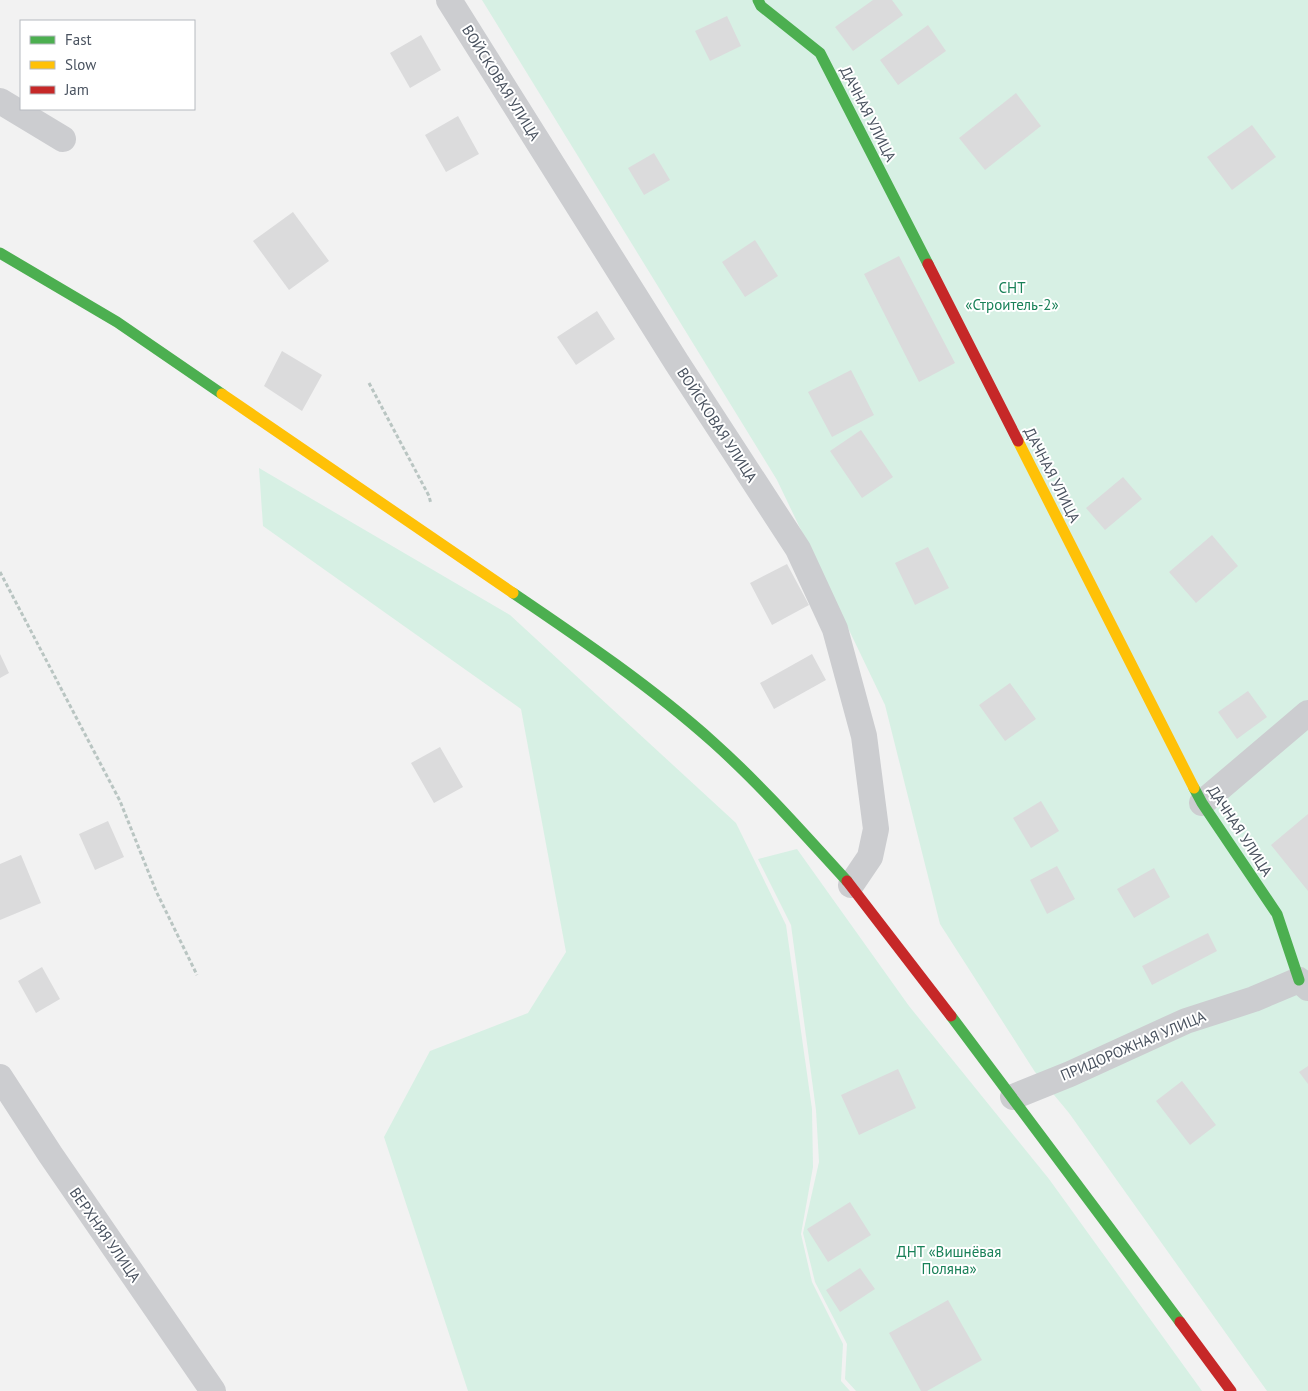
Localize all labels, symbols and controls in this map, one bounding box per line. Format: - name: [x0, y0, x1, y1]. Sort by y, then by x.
- legend: [20, 20, 195, 110]
- street label: ВОЙСКОВАЯ УЛИЦА: [458, 21, 545, 144]
- text: Fast: [65, 30, 92, 49]
- text: Slow: [65, 55, 96, 74]
- street label: ДАЧНАЯ УЛИЦА: [836, 63, 901, 165]
- text: Jam: [64, 80, 89, 99]
- park label: СНТ «Строитель-2»: [965, 278, 1059, 314]
- street label: ВОЙСКОВАЯ УЛИЦА: [673, 364, 762, 486]
- street label: ДАЧНАЯ УЛИЦА: [1020, 424, 1085, 526]
- street label: ДАЧНАЯ УЛИЦА: [1204, 782, 1277, 880]
- street label: ПРИДОРОЖНАЯ УЛИЦА: [1057, 1006, 1209, 1085]
- street label: ВЕРХНЯЯ УЛИЦА: [66, 1184, 145, 1286]
- park label: ДНТ «Вишнёвая Поляна»: [897, 1242, 1001, 1278]

